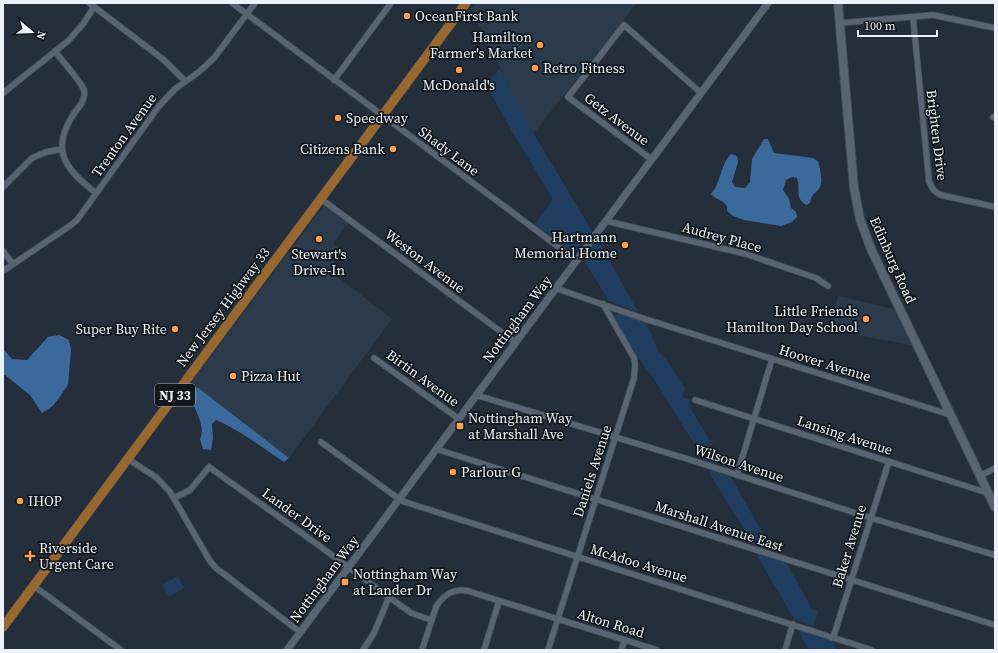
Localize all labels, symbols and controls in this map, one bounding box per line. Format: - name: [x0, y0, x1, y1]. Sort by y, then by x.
- place label: OceanFirst Bank: [415, 6, 518, 26]
- marker: OceanFirst Bank: [402, 11, 412, 21]
- north arrow: [12, 12, 52, 52]
- scale bar: [858, 12, 937, 38]
- text: 100 m: [864, 18, 896, 34]
- place label: Hamilton Farmer's Market: [430, 27, 533, 63]
- text: N: [33, 29, 49, 41]
- marker: Hamilton Farmer's Market: [535, 40, 545, 50]
- place label: Retro Fitness: [543, 58, 625, 78]
- marker: Retro Fitness: [530, 63, 540, 73]
- marker: McDonald's: [454, 65, 464, 75]
- place label: McDonald's: [423, 75, 495, 95]
- street label: Getz Avenue: [580, 88, 654, 150]
- street label: Brighten Drive: [921, 88, 953, 182]
- street label: Trenton Avenue: [87, 89, 161, 181]
- place label: Speedway: [346, 108, 409, 128]
- marker: Speedway: [333, 113, 343, 123]
- street label: Shady Lane: [414, 121, 484, 181]
- place label: Citizens Bank: [300, 139, 385, 159]
- marker: Citizens Bank: [388, 144, 398, 154]
- street label: Edinburg Road: [865, 213, 921, 307]
- street label: Audrey Place: [680, 217, 764, 257]
- street label: Weston Avenue: [381, 224, 469, 298]
- place label: Hartmann Memorial Home: [514, 227, 618, 263]
- marker: Stewart's Drive-In: [314, 234, 324, 244]
- marker: Hartmann Memorial Home: [620, 240, 630, 250]
- street label: New Jersey Highway 33: [171, 243, 275, 371]
- place label: Stewart's Drive-In: [291, 244, 347, 280]
- street label: Nottingham Way: [478, 271, 557, 367]
- place label: Little Friends Hamilton Day School: [726, 301, 858, 337]
- marker: Little Friends Hamilton Day School: [861, 314, 871, 324]
- place label: Super Buy Rite: [76, 319, 167, 339]
- marker: Super Buy Rite: [170, 324, 180, 334]
- street label: Hoover Avenue: [777, 340, 873, 386]
- street label: Birtin Avenue: [382, 345, 464, 411]
- place label: Pizza Hut: [241, 366, 301, 386]
- marker: Pizza Hut: [228, 371, 238, 381]
- road number: NJ 33: [155, 384, 195, 406]
- place label: Nottingham Way at Marshall Ave: [468, 408, 573, 444]
- street label: Lansing Avenue: [795, 410, 895, 460]
- marker: Nottingham Way at Marshall Ave: [455, 421, 465, 431]
- street label: Daniels Avenue: [568, 422, 616, 520]
- street label: Wilson Avenue: [692, 439, 786, 487]
- place label: Parlour G: [461, 462, 521, 482]
- marker: Parlour G: [448, 467, 458, 477]
- street label: Lander Drive: [258, 483, 336, 547]
- place label: IHOP: [28, 491, 62, 511]
- marker: IHOP: [15, 496, 25, 506]
- street label: Marshall Avenue East: [652, 496, 786, 556]
- street label: Baker Avenue: [827, 502, 871, 590]
- street label: Nottingham Way: [285, 531, 364, 627]
- place label: Riverside Urgent Care: [39, 538, 114, 574]
- street label: McAdoo Avenue: [588, 539, 690, 587]
- marker: Riverside Urgent Care: [24, 550, 36, 562]
- place label: Nottingham Way at Lander Dr: [353, 564, 458, 600]
- marker: Nottingham Way at Lander Dr: [340, 577, 350, 587]
- street label: Alton Road: [575, 603, 647, 643]

